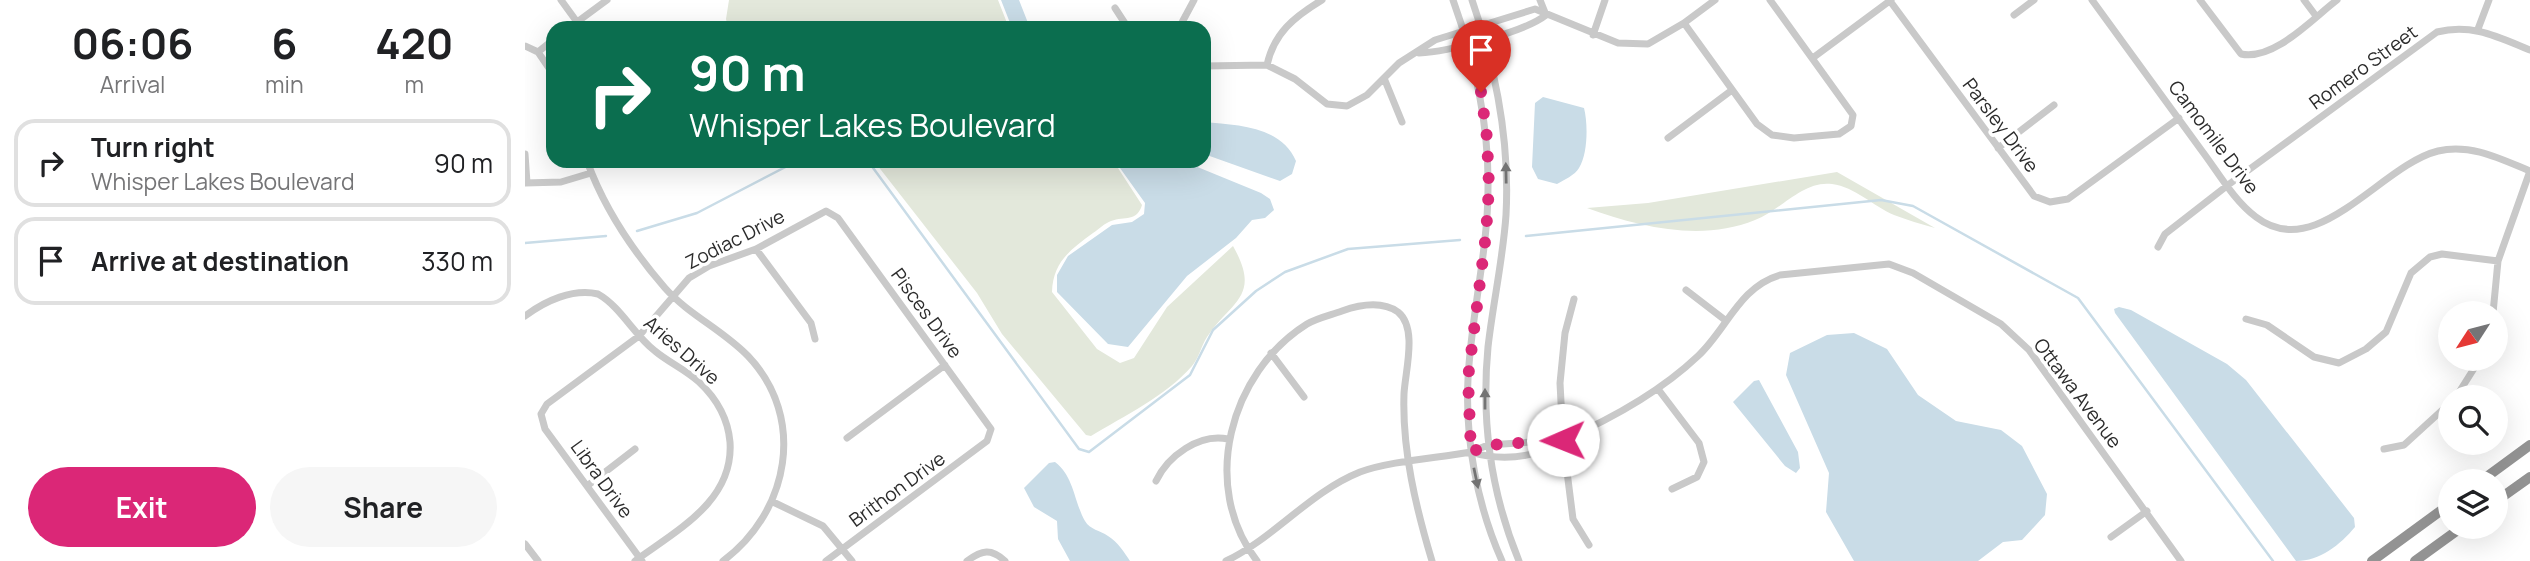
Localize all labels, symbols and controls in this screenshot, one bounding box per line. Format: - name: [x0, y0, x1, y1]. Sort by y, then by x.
- text: 06:06: [72, 14, 193, 72]
- text: 6: [271, 14, 297, 72]
- text: 420: [375, 14, 453, 72]
- street label: Romero Street: [2304, 19, 2422, 115]
- pin: [1451, 20, 1511, 92]
- icon: arrive: [1462, 31, 1500, 69]
- text: 90 m: [689, 39, 806, 106]
- icon: right: [574, 49, 665, 140]
- text: Arrival: [100, 68, 165, 100]
- text: min: [265, 68, 304, 100]
- text: m: [405, 68, 424, 100]
- street label: Parsley Drive: [1957, 73, 2045, 177]
- street label: Camomile Drive: [2163, 75, 2265, 199]
- text: Whisper Lakes Boulevard: [689, 103, 1056, 147]
- text: Turn right: [91, 129, 215, 165]
- icon: right: [32, 144, 70, 182]
- text: 90 m: [434, 145, 493, 181]
- one-way arrow: [1500, 162, 1512, 184]
- text: Whisper Lakes Boulevard: [91, 165, 355, 197]
- street label: Zodiac Drive: [681, 203, 789, 275]
- icon: arrive: [32, 242, 70, 280]
- text: Arrive at destination: [91, 243, 349, 279]
- text: 330 m: [421, 243, 493, 279]
- street label: Pisces Drive: [886, 263, 968, 363]
- north arrow: [2438, 301, 2508, 371]
- map controls: [2438, 301, 2508, 539]
- street label: Aries Drive: [639, 310, 725, 390]
- street label: Ottawa Avenue: [2028, 333, 2128, 453]
- button: search: [2438, 385, 2508, 455]
- one-way arrow: [1479, 388, 1491, 410]
- position arrow: [1526, 403, 1600, 477]
- street label: Libra Drive: [565, 435, 639, 523]
- street label: Brithon Drive: [844, 445, 950, 533]
- button: Exit: [28, 467, 256, 547]
- button: Share: [270, 467, 497, 547]
- one-way arrow: [1471, 467, 1482, 489]
- button: layers: [2438, 469, 2508, 539]

